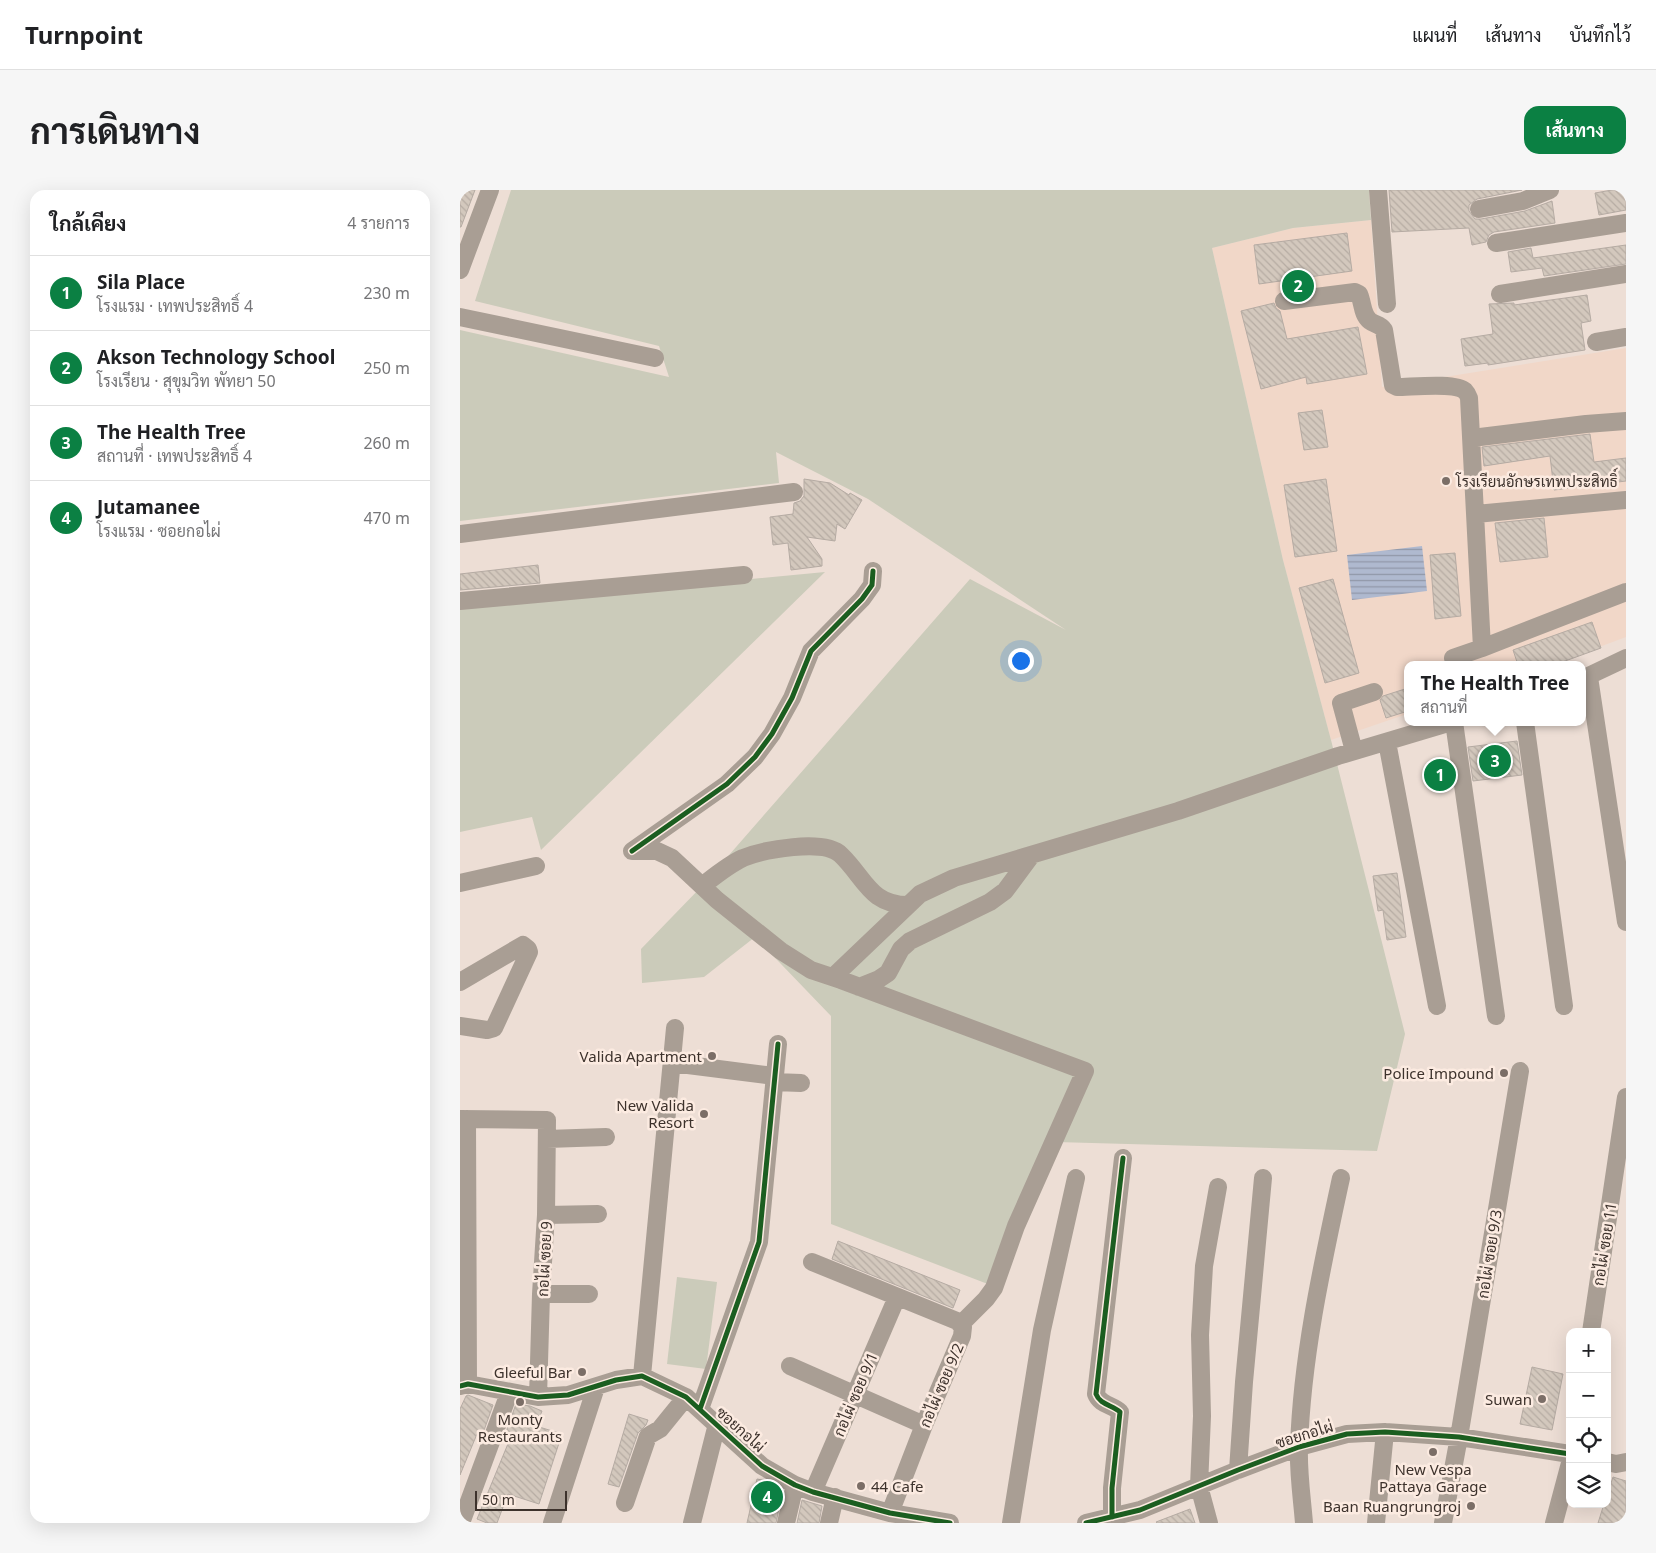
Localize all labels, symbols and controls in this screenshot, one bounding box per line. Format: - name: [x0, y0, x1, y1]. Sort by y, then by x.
- text: Turnpoint: [25, 18, 143, 51]
- text: แผนที่: [1412, 23, 1457, 47]
- text: เส้นทาง: [1485, 23, 1541, 47]
- text: บันทึกไว้: [1569, 23, 1631, 47]
- button: เส้นทาง: [1524, 106, 1626, 154]
- text: การเดินทาง: [30, 107, 200, 154]
- text: ใกล้เคียง: [50, 209, 126, 237]
- text: 4 รายการ: [347, 212, 410, 234]
- pin: 2: [1282, 267, 1314, 305]
- text: Sila Place: [97, 269, 185, 295]
- text: 1: [61, 282, 71, 304]
- text: 230 m: [363, 282, 410, 304]
- text: โรงแรม · เทพประสิทธิ์ 4: [97, 295, 253, 317]
- text: Akson Technology School: [97, 344, 335, 370]
- text: 2: [61, 357, 71, 379]
- text: 250 m: [363, 357, 410, 379]
- text: โรงเรียน · สุขุมวิท พัทยา 50: [97, 370, 276, 392]
- text: The Health Tree: [97, 419, 246, 445]
- text: 3: [61, 432, 71, 454]
- text: 260 m: [363, 432, 410, 454]
- text: สถานที่ · เทพประสิทธิ์ 4: [97, 445, 252, 467]
- place label: โรงเรียนอักษรเทพประสิทธิ์: [1455, 467, 1618, 491]
- marker: โรงเรียนอักษรเทพประสิทธิ์: [1440, 475, 1452, 487]
- text: Jutamanee: [97, 494, 200, 520]
- text: 4: [61, 507, 71, 529]
- text: 470 m: [363, 507, 410, 529]
- text: โรงแรม · ซอยกอไผ่: [97, 520, 221, 542]
- your location: [1008, 648, 1034, 674]
- popup: [1404, 661, 1586, 726]
- text: The Health Tree: [1421, 670, 1569, 696]
- text: สถานที่: [1421, 696, 1468, 718]
- pin: 3: [1479, 742, 1511, 780]
- pin: 1: [1424, 756, 1456, 794]
- place label: Valida Apartment: [580, 1046, 703, 1066]
- marker: Valida Apartment: [706, 1050, 718, 1062]
- place label: Police Impound: [1383, 1063, 1494, 1083]
- marker: Police Impound: [1498, 1067, 1510, 1079]
- place label: New Valida Resort: [616, 1095, 695, 1132]
- marker: New Valida Resort: [698, 1108, 710, 1120]
- street label: กอไผ่ ซอย 11: [1588, 1201, 1620, 1287]
- street label: กอไผ่ ซอย 9/3: [1472, 1208, 1506, 1300]
- street label: กอไผ่ ซอย 9: [532, 1221, 556, 1297]
- map controls: [1566, 1328, 1611, 1508]
- button: +: [1566, 1328, 1611, 1373]
- street label: กอไผ่ ซอย 9/2: [914, 1340, 968, 1430]
- street label: กอไผ่ ซอย 9/1: [828, 1349, 882, 1439]
- place label: Gleeful Bar: [494, 1362, 572, 1382]
- marker: Gleeful Bar: [576, 1366, 588, 1378]
- button: −: [1566, 1373, 1611, 1418]
- place label: Suwan: [1485, 1389, 1532, 1409]
- marker: Suwan: [1536, 1393, 1548, 1405]
- marker: Monty Restaurants: [514, 1396, 526, 1408]
- street label: ซอยกอไผ่: [712, 1402, 770, 1456]
- place label: Monty Restaurants: [478, 1409, 562, 1446]
- street label: ซอยกอไผ่: [1273, 1416, 1335, 1452]
- button: locate: [1566, 1418, 1611, 1463]
- marker: New Vespa Pattaya Garage: [1427, 1446, 1439, 1458]
- place label: New Vespa Pattaya Garage: [1379, 1459, 1487, 1496]
- button: layers: [1566, 1463, 1611, 1508]
- place label: 44 Cafe: [871, 1476, 924, 1496]
- pin: 4: [751, 1478, 783, 1516]
- marker: 44 Cafe: [855, 1480, 867, 1492]
- scale bar: [475, 1488, 568, 1511]
- text: 50 m: [482, 1490, 515, 1509]
- place label: Baan Ruangrungroj: [1323, 1496, 1461, 1516]
- marker: Baan Ruangrungroj: [1465, 1500, 1477, 1512]

